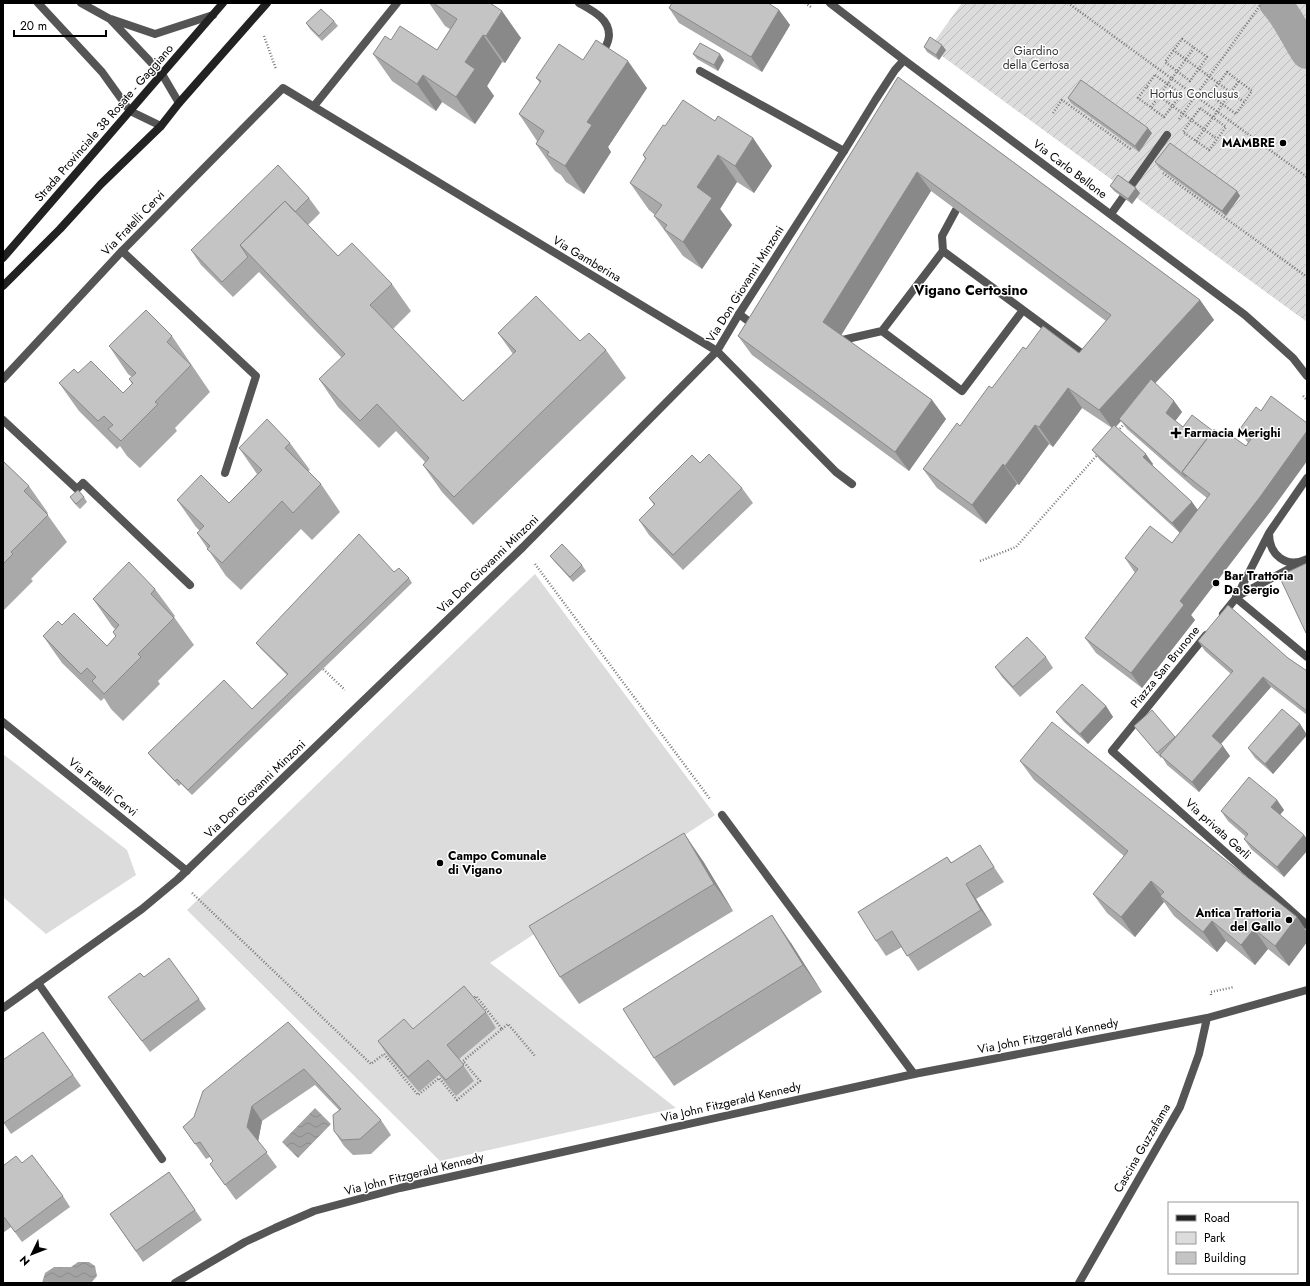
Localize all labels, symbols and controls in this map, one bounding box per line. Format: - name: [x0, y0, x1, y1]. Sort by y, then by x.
- scale bar: [14, 12, 106, 38]
- text: 20 m: [20, 17, 47, 35]
- street label: Strada Provinciale 38 Rosate - Gaggiano: [30, 40, 178, 206]
- park label: Giardino della Certosa: [1003, 42, 1069, 74]
- park label: Hortus Conclusus: [1150, 85, 1239, 103]
- place label: MAMBRE: [1222, 134, 1275, 152]
- street label: Via Carlo Bellone: [1029, 135, 1111, 203]
- marker: MAMBRE: [1278, 138, 1288, 148]
- street label: Via Fratelli Cervi: [97, 186, 169, 260]
- street label: Via Don Giovanni Minzoni: [702, 222, 788, 346]
- street label: Via Gamberina: [549, 231, 625, 287]
- district label: Vigano Certosino: [913, 280, 1028, 300]
- place label: Farmacia Merighi: [1184, 424, 1281, 442]
- marker: Farmacia Merighi: [1171, 428, 1181, 438]
- street label: Via Don Giovanni Minzoni: [433, 511, 543, 617]
- place label: Bar Trattoria Da Sergio: [1224, 567, 1294, 599]
- marker: Bar Trattoria Da Sergio: [1211, 578, 1221, 588]
- street label: Piazza San Brunone: [1126, 622, 1204, 712]
- street label: Via Don Giovanni Minzoni: [200, 736, 310, 842]
- street label: Via Fratelli Cervi: [64, 753, 142, 821]
- street label: Via privata Gerli: [1181, 794, 1255, 864]
- place label: Campo Comunale di Vigano: [448, 847, 547, 879]
- marker: Campo Comunale di Vigano: [435, 858, 445, 868]
- place label: Antica Trattoria del Gallo: [1195, 904, 1281, 936]
- marker: Antica Trattoria del Gallo: [1284, 915, 1294, 925]
- street label: Via John Fitzgerald Kennedy: [976, 1013, 1121, 1058]
- street label: Via John Fitzgerald Kennedy: [659, 1077, 803, 1127]
- street label: Cascina Guzzafama: [1109, 1100, 1175, 1196]
- street label: Via John Fitzgerald Kennedy: [342, 1148, 486, 1200]
- legend: [1168, 1202, 1298, 1274]
- text: Road: [1204, 1209, 1230, 1227]
- text: Park: [1204, 1229, 1226, 1247]
- north arrow: [12, 1234, 52, 1274]
- text: Building: [1204, 1249, 1246, 1267]
- text: N: [16, 1252, 34, 1269]

